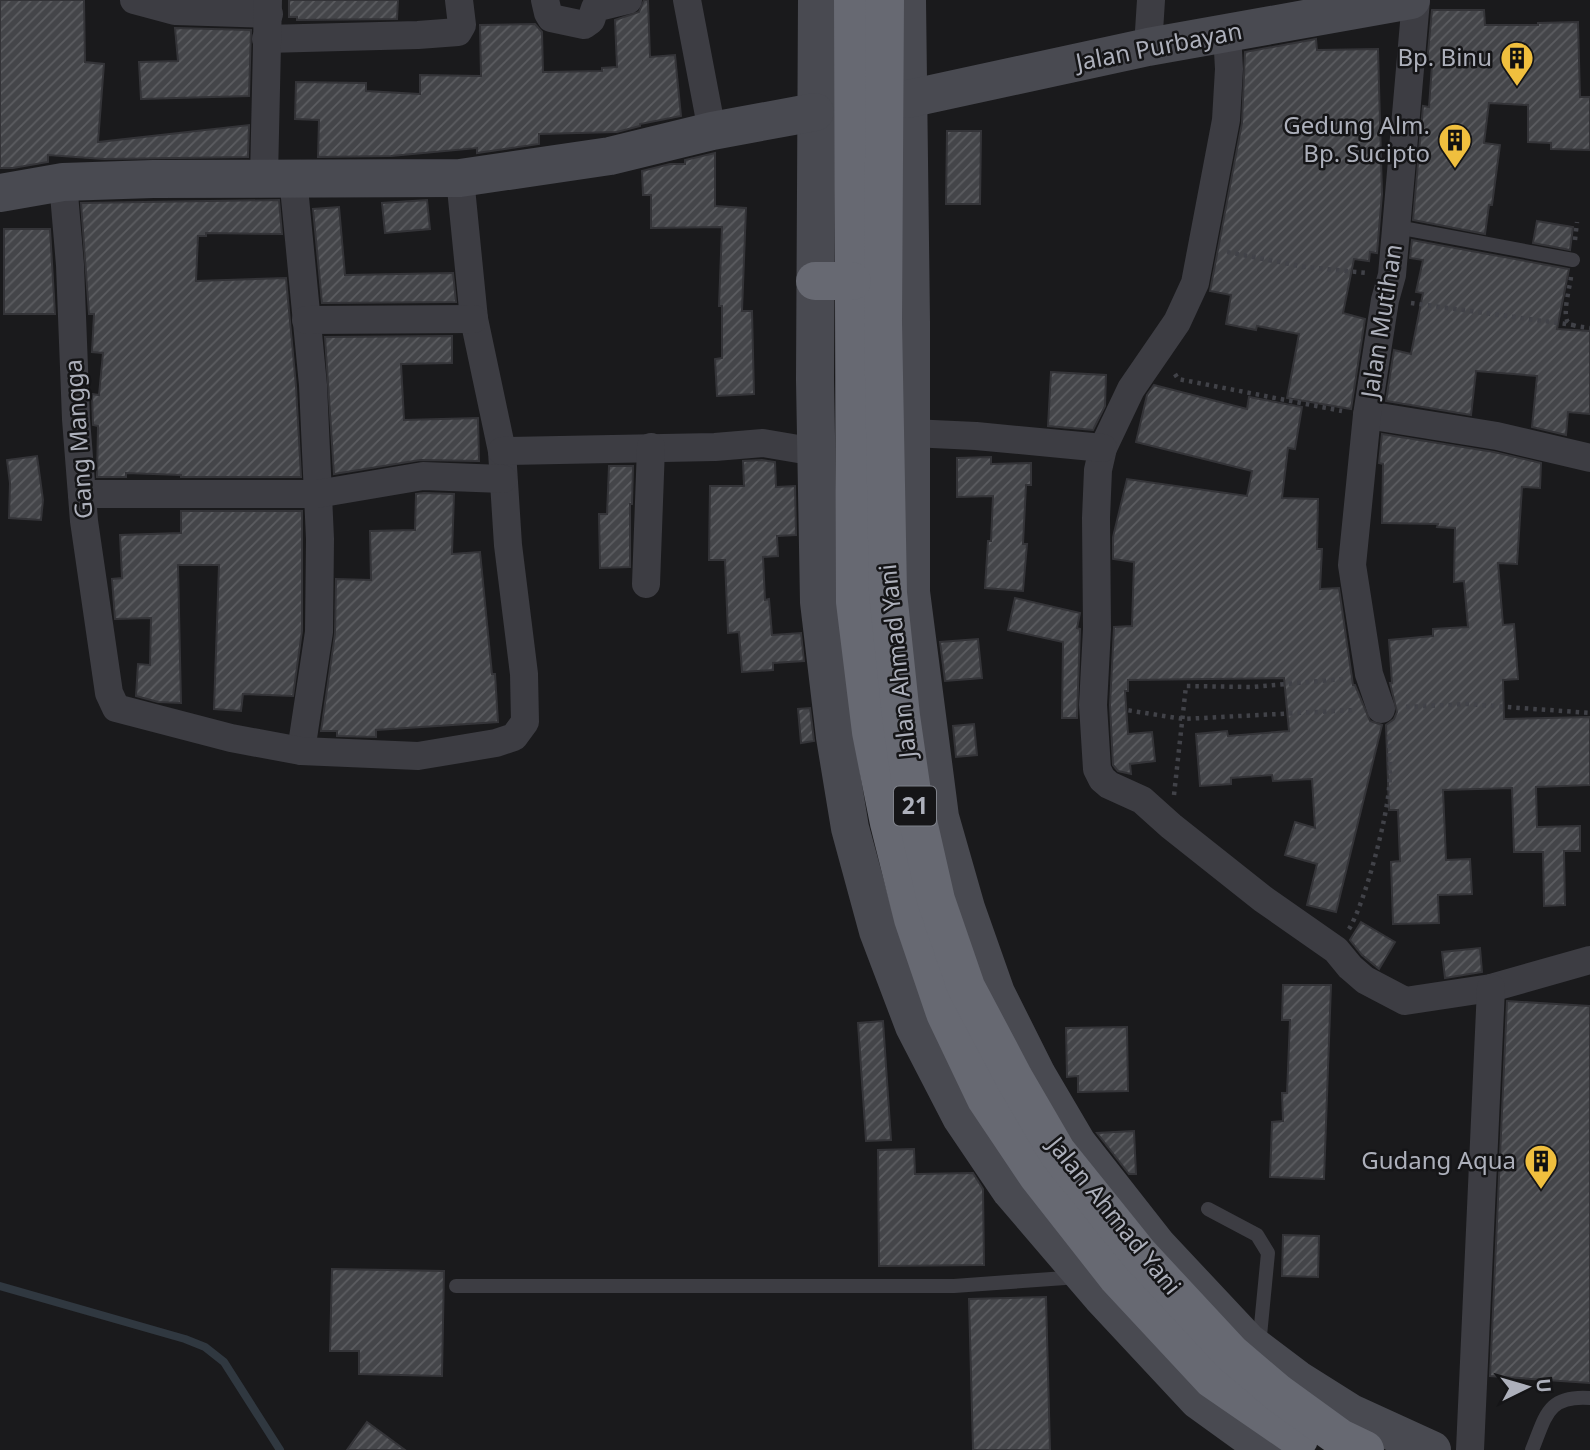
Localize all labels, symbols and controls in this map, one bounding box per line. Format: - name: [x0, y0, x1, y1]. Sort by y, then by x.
- street label: Jalan Purbayan: [1071, 13, 1245, 78]
- building icon: Bp. Binu: [1498, 39, 1536, 88]
- place label: Bp. Binu: [1398, 40, 1492, 73]
- place label: Gedung Alm. Bp. Sucipto: [1283, 108, 1430, 169]
- building icon: Gedung Alm. Bp. Sucipto: [1436, 121, 1474, 170]
- street label: Jalan Mutihan: [1352, 241, 1409, 402]
- street label: Gang Mangga: [55, 358, 100, 520]
- street label: Jalan Ahmad Yani: [870, 563, 923, 762]
- road number: 21: [894, 786, 936, 826]
- street label: Jalan Ahmad Yani: [1040, 1127, 1189, 1301]
- building icon: Gudang Aqua: [1522, 1142, 1560, 1191]
- place label: Gudang Aqua: [1361, 1143, 1516, 1176]
- north arrow: [1492, 1352, 1562, 1422]
- text: U: [1530, 1377, 1558, 1394]

